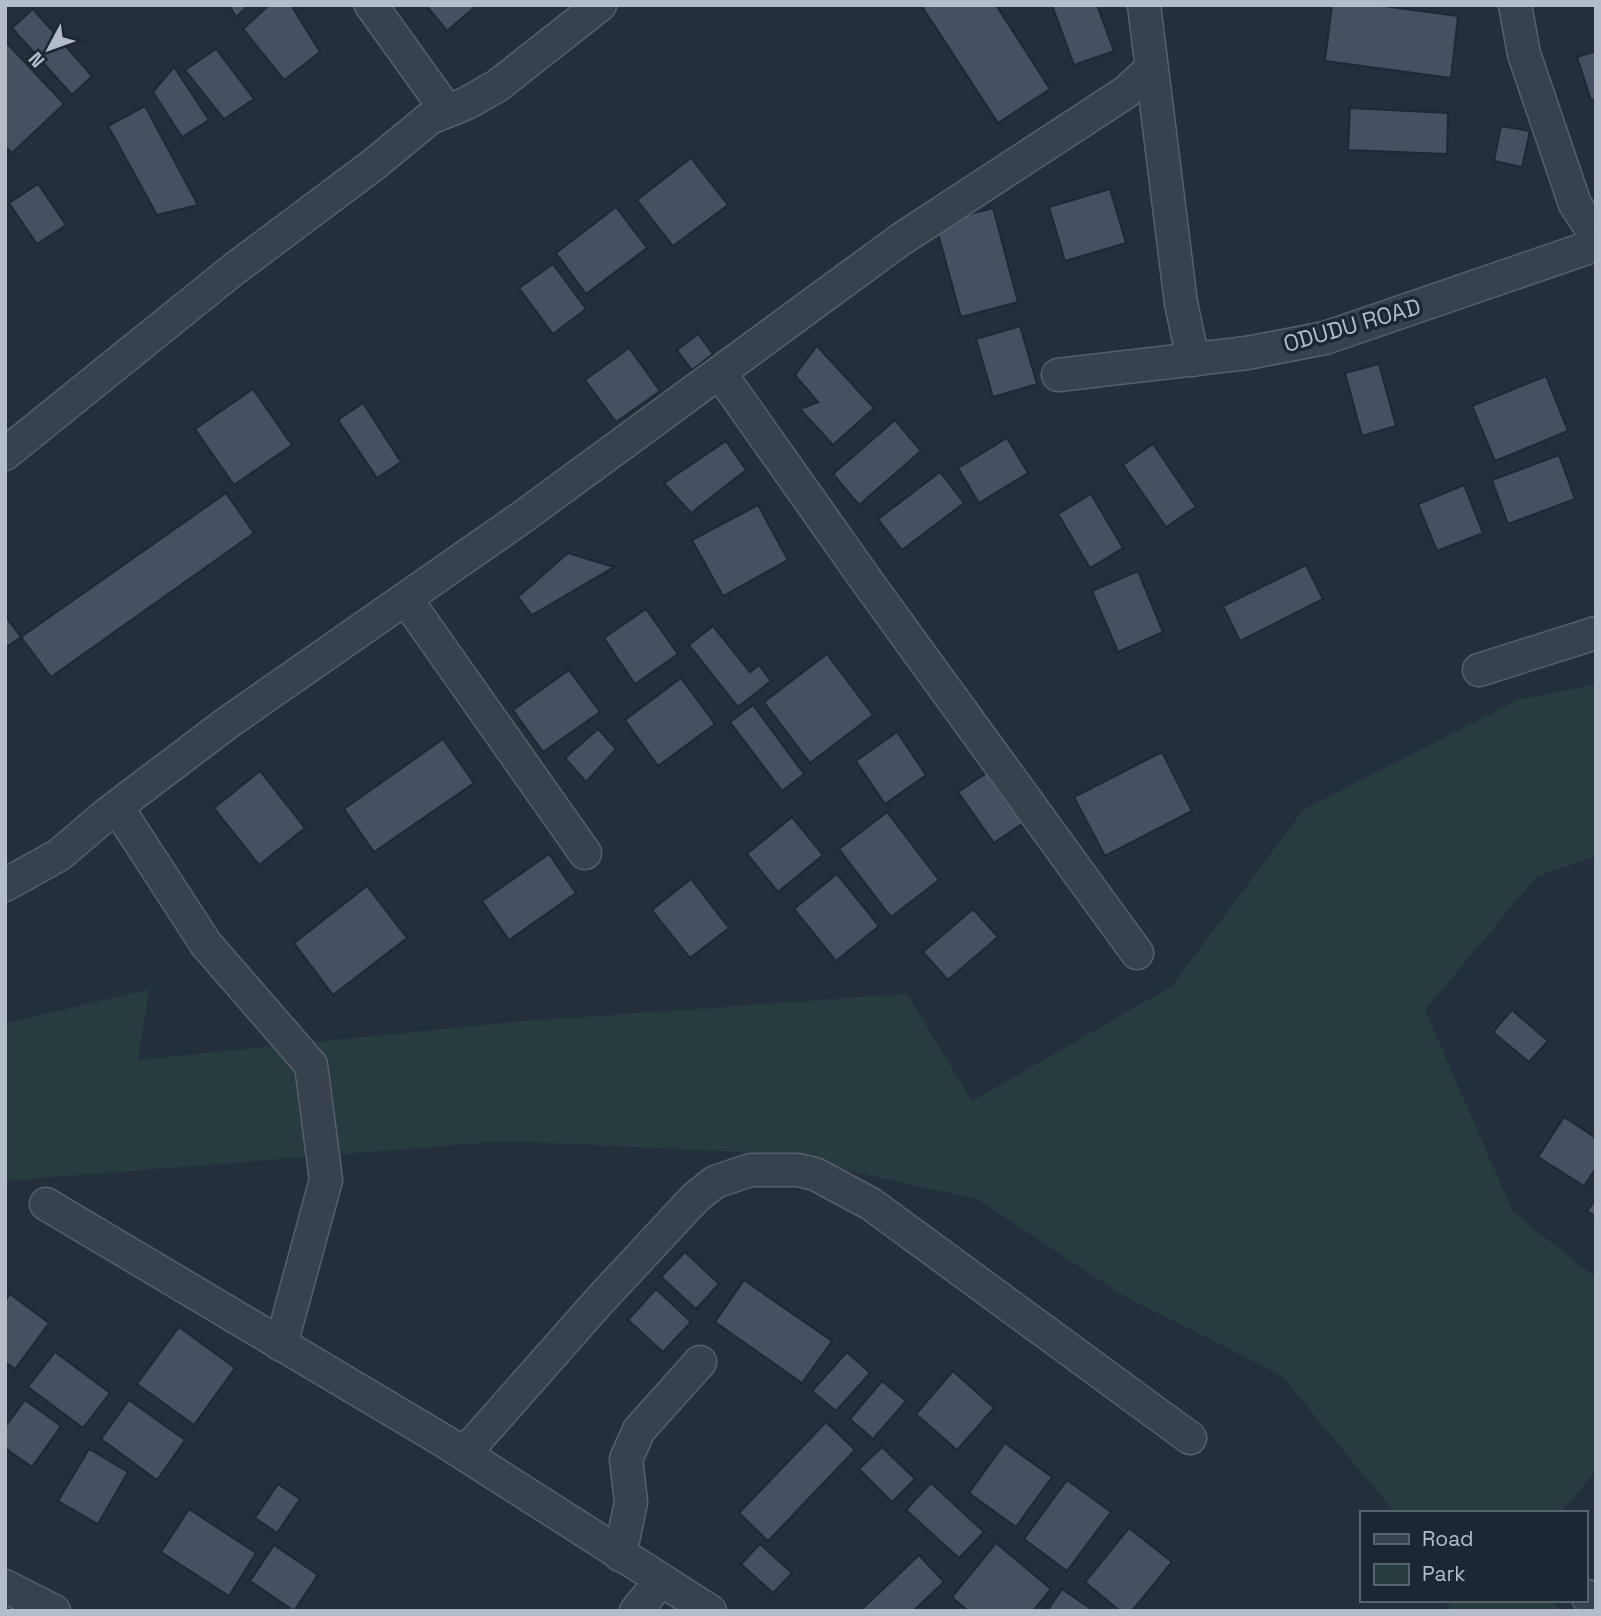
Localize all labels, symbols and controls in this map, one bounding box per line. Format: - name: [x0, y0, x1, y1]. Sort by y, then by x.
- north arrow: [14, 14, 84, 84]
- text: N: [23, 47, 50, 73]
- street label: ODUDU ROAD: [1280, 291, 1424, 359]
- legend: [1360, 1511, 1587, 1602]
- text: Road: [1422, 1525, 1474, 1552]
- text: Park: [1422, 1560, 1466, 1587]

